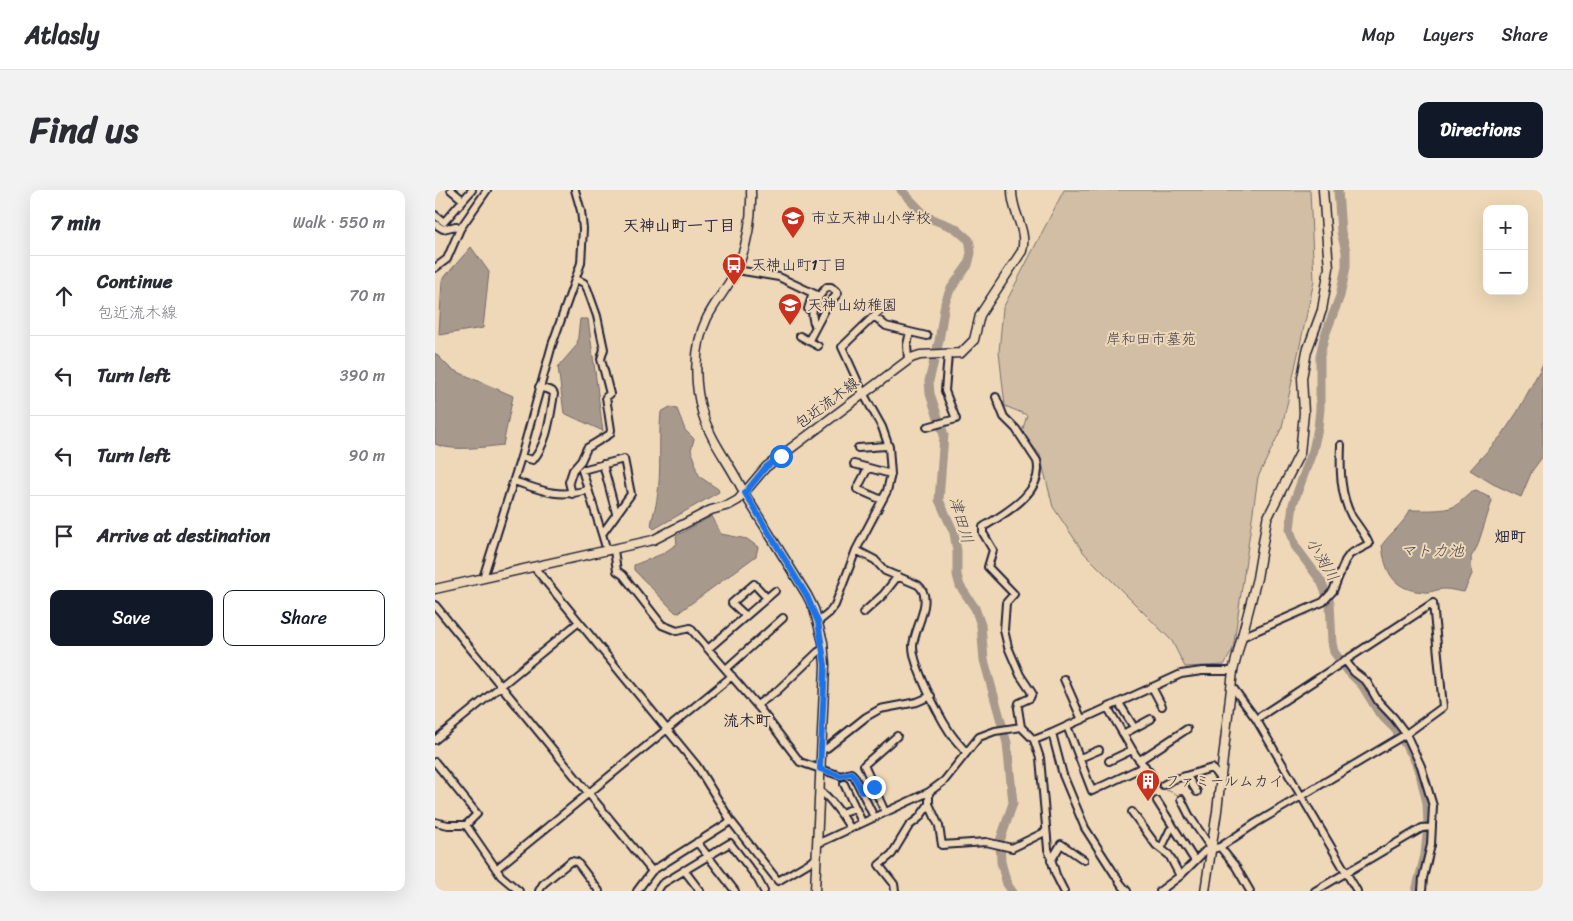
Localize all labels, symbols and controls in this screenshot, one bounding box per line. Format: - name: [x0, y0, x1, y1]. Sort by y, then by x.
- text: Atlasly: [25, 14, 99, 56]
- text: Map: [1362, 19, 1395, 51]
- text: Layers: [1423, 19, 1474, 51]
- text: Share: [1502, 19, 1548, 51]
- text: Find us: [30, 99, 138, 161]
- button: Directions: [1418, 102, 1543, 158]
- text: 7 min: [50, 204, 101, 242]
- school or university icon: 市立天神山小学校: [780, 205, 806, 239]
- place label: 市立天神山小学校: [811, 205, 931, 231]
- map controls: [1483, 205, 1528, 295]
- button: +: [1483, 205, 1528, 250]
- text: Walk · 550 m: [293, 208, 385, 237]
- district label: 天神山町一丁目: [623, 211, 735, 240]
- button: −: [1483, 250, 1528, 295]
- bus stop icon: 天神山町1丁目: [721, 252, 747, 286]
- place label: 天神山町1丁目: [751, 252, 847, 278]
- text: Continue: [97, 265, 173, 298]
- text: 70 m: [349, 281, 385, 310]
- icon: ahead: [50, 282, 78, 310]
- school or university icon: 天神山幼稚園: [777, 292, 803, 326]
- place label: 天神山幼稚園: [807, 292, 897, 318]
- text: 包近流木線: [97, 298, 177, 327]
- park label: 岸和田市墓苑: [1106, 326, 1196, 352]
- text: Turn left: [97, 359, 170, 392]
- text: 390 m: [340, 361, 385, 390]
- icon: left: [50, 362, 78, 390]
- street label: 包近流木線: [789, 370, 865, 436]
- text: Turn left: [97, 439, 170, 472]
- text: 90 m: [349, 441, 385, 470]
- icon: left: [50, 442, 78, 470]
- route start: [770, 445, 793, 468]
- water label: 津田川: [941, 493, 982, 547]
- text: Arrive at destination: [97, 519, 270, 552]
- icon: arrive: [50, 522, 78, 550]
- district label: 畑町: [1494, 522, 1526, 551]
- water label: 小渕川: [1298, 531, 1347, 587]
- water label: マトカ池: [1400, 536, 1465, 565]
- button: Save: [50, 590, 213, 646]
- button: Share: [223, 590, 385, 646]
- district label: 流木町: [723, 706, 771, 735]
- building icon: ファミールムカイ: [1135, 768, 1161, 802]
- place label: ファミールムカイ: [1165, 768, 1284, 794]
- route end: [863, 776, 886, 799]

